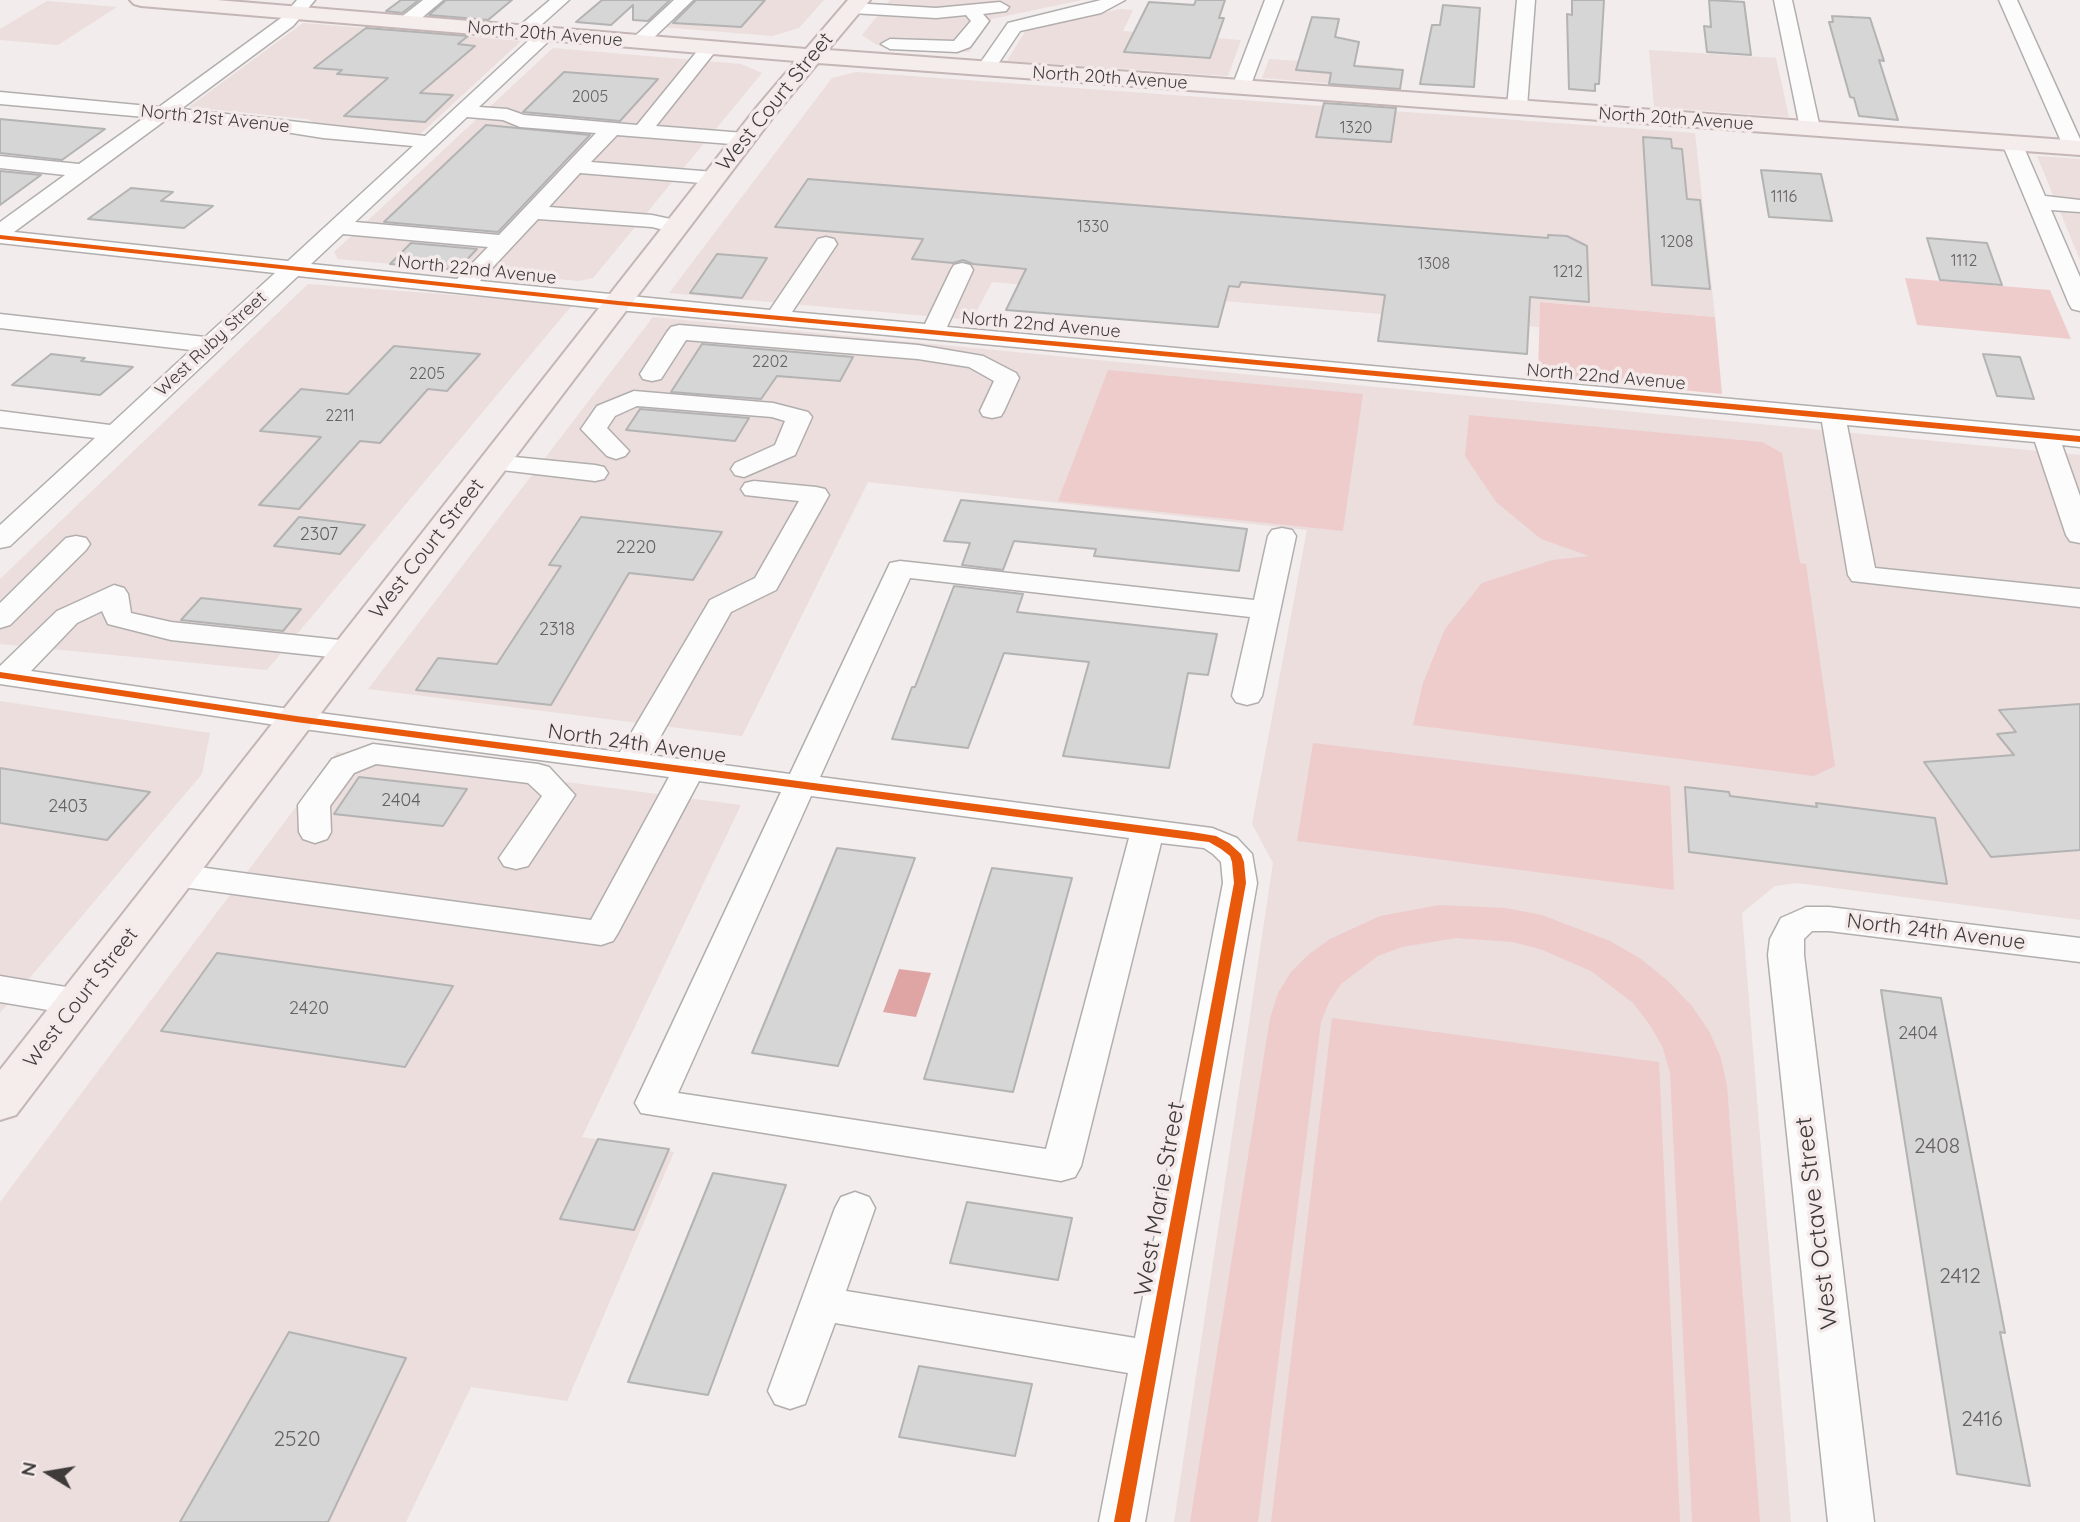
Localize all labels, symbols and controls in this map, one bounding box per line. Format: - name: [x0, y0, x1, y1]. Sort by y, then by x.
- street label: North 20th Avenue: [467, 16, 623, 52]
- street label: West Court Street: [711, 28, 839, 176]
- street label: North 20th Avenue: [1032, 62, 1188, 94]
- house number: 2005: [572, 87, 608, 107]
- street label: North 21st Avenue: [139, 100, 291, 138]
- street label: North 20th Avenue: [1598, 103, 1754, 135]
- house number: 1320: [1340, 118, 1372, 138]
- house number: 1116: [1771, 187, 1797, 207]
- house number: 1330: [1077, 217, 1109, 237]
- house number: 1208: [1661, 232, 1693, 252]
- street label: North 22nd Avenue: [396, 251, 558, 289]
- house number: 1112: [1951, 251, 1977, 271]
- house number: 1308: [1418, 254, 1450, 274]
- house number: 1212: [1553, 262, 1583, 282]
- street label: West Ruby Street: [151, 287, 271, 401]
- street label: North 22nd Avenue: [960, 307, 1122, 343]
- house number: 2202: [752, 352, 788, 372]
- street label: North 22nd Avenue: [1525, 359, 1687, 395]
- house number: 2205: [409, 364, 445, 384]
- house number: 2211: [325, 406, 355, 426]
- street label: West Court Street: [364, 474, 490, 624]
- house number: 2307: [300, 524, 338, 546]
- house number: 2220: [616, 537, 656, 559]
- house number: 2318: [539, 619, 575, 641]
- street label: North 24th Avenue: [546, 719, 728, 769]
- house number: 2404: [381, 790, 421, 812]
- house number: 2403: [48, 796, 88, 818]
- street label: North 24th Avenue: [1845, 909, 2027, 955]
- street label: West Court Street: [18, 923, 144, 1073]
- house number: 2420: [289, 998, 329, 1020]
- house number: 2404: [1898, 1023, 1938, 1045]
- street label: West Marie Street: [1129, 1100, 1191, 1298]
- street label: West Octave Street: [1790, 1115, 1844, 1331]
- house number: 2408: [1914, 1134, 1960, 1160]
- house number: 2412: [1939, 1264, 1981, 1290]
- house number: 2416: [1961, 1407, 2003, 1433]
- house number: 2520: [273, 1427, 321, 1453]
- north arrow: [14, 1438, 84, 1508]
- text: N: [15, 1460, 41, 1478]

